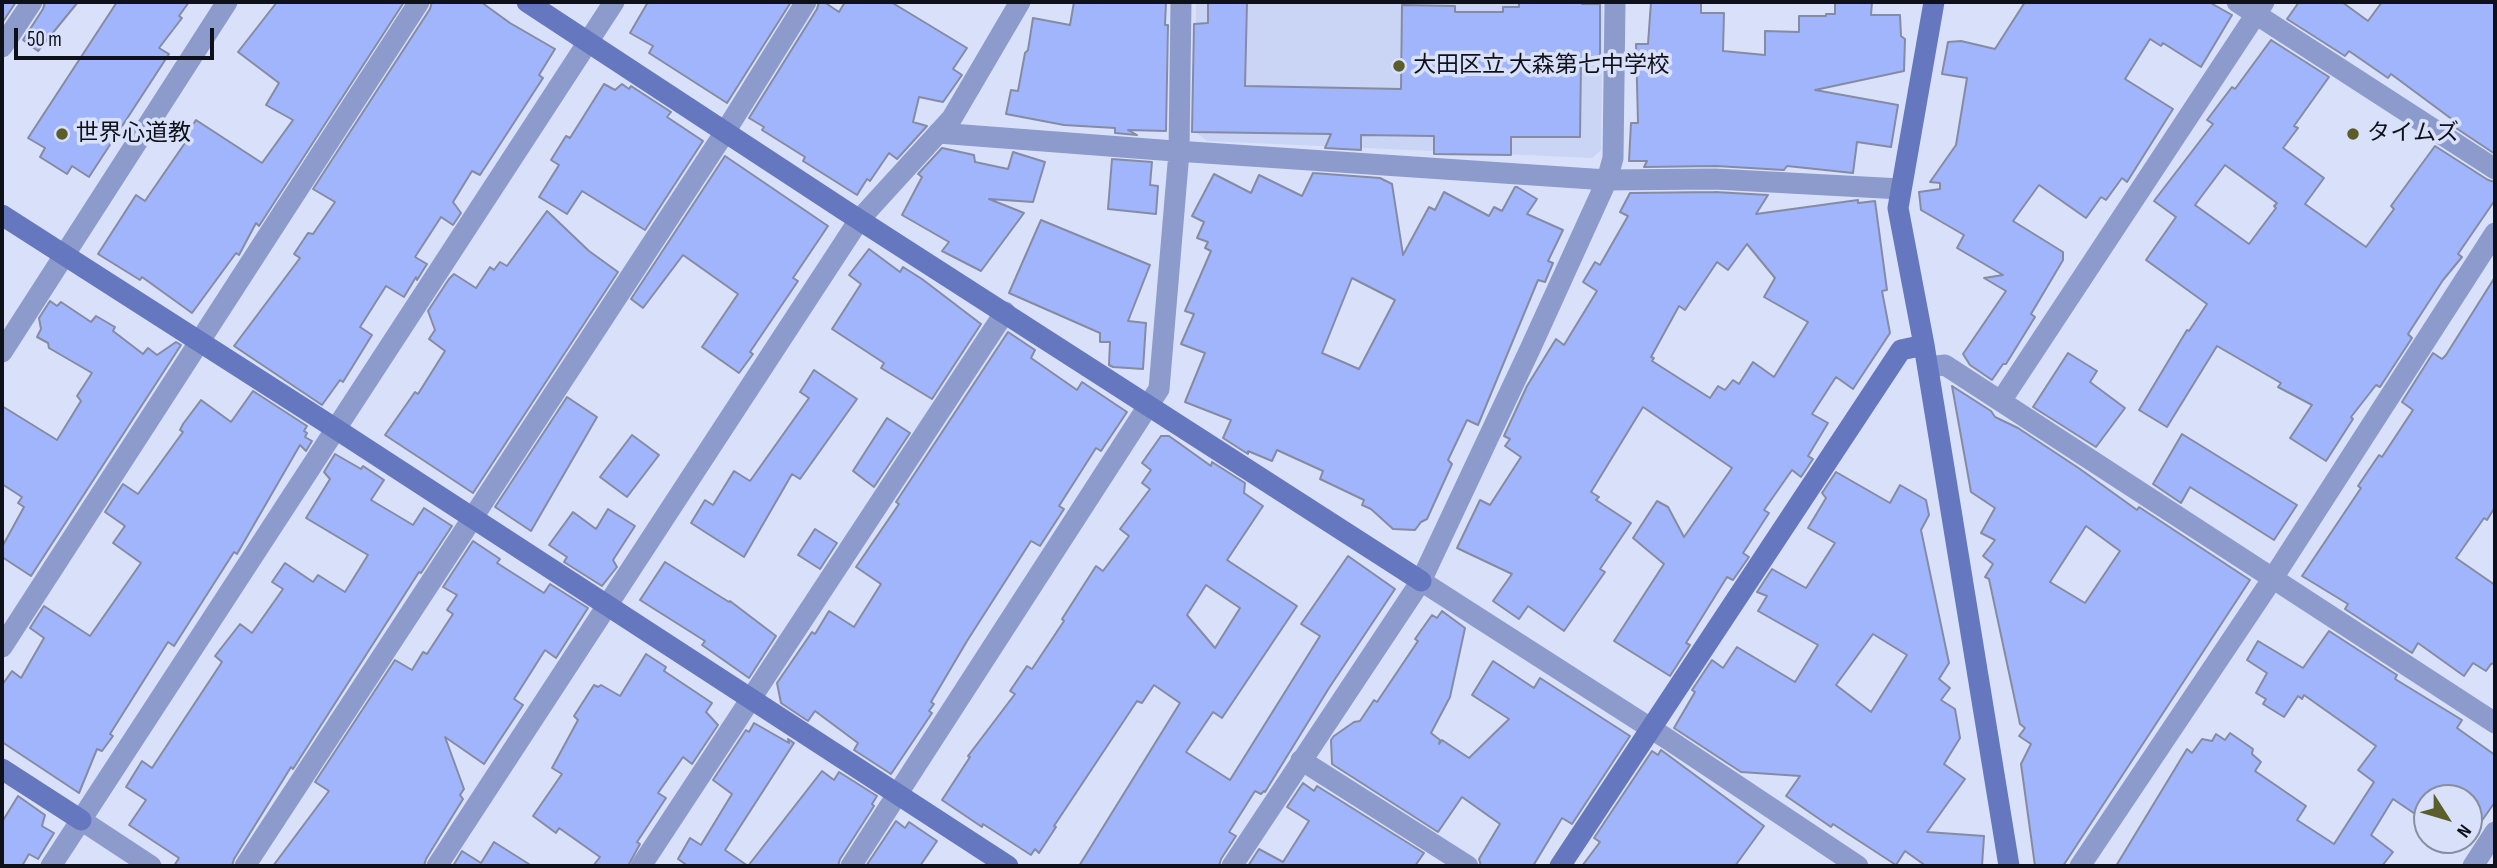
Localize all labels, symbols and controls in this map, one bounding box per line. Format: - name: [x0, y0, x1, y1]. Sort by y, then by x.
- scale bar: [18, 14, 217, 58]
- text: 50 m: [27, 27, 62, 52]
- place label: 大田区立 大森第七中学校: [1413, 52, 1670, 80]
- marker: 大田区立 大森第七中学校: [1391, 58, 1407, 74]
- place label: 世界心道教: [76, 120, 191, 148]
- place label: タイムズ: [2367, 120, 2459, 148]
- marker: 世界心道教: [54, 126, 70, 142]
- marker: タイムズ: [2345, 126, 2361, 142]
- north arrow: [2413, 784, 2483, 854]
- text: N: [2451, 820, 2476, 842]

